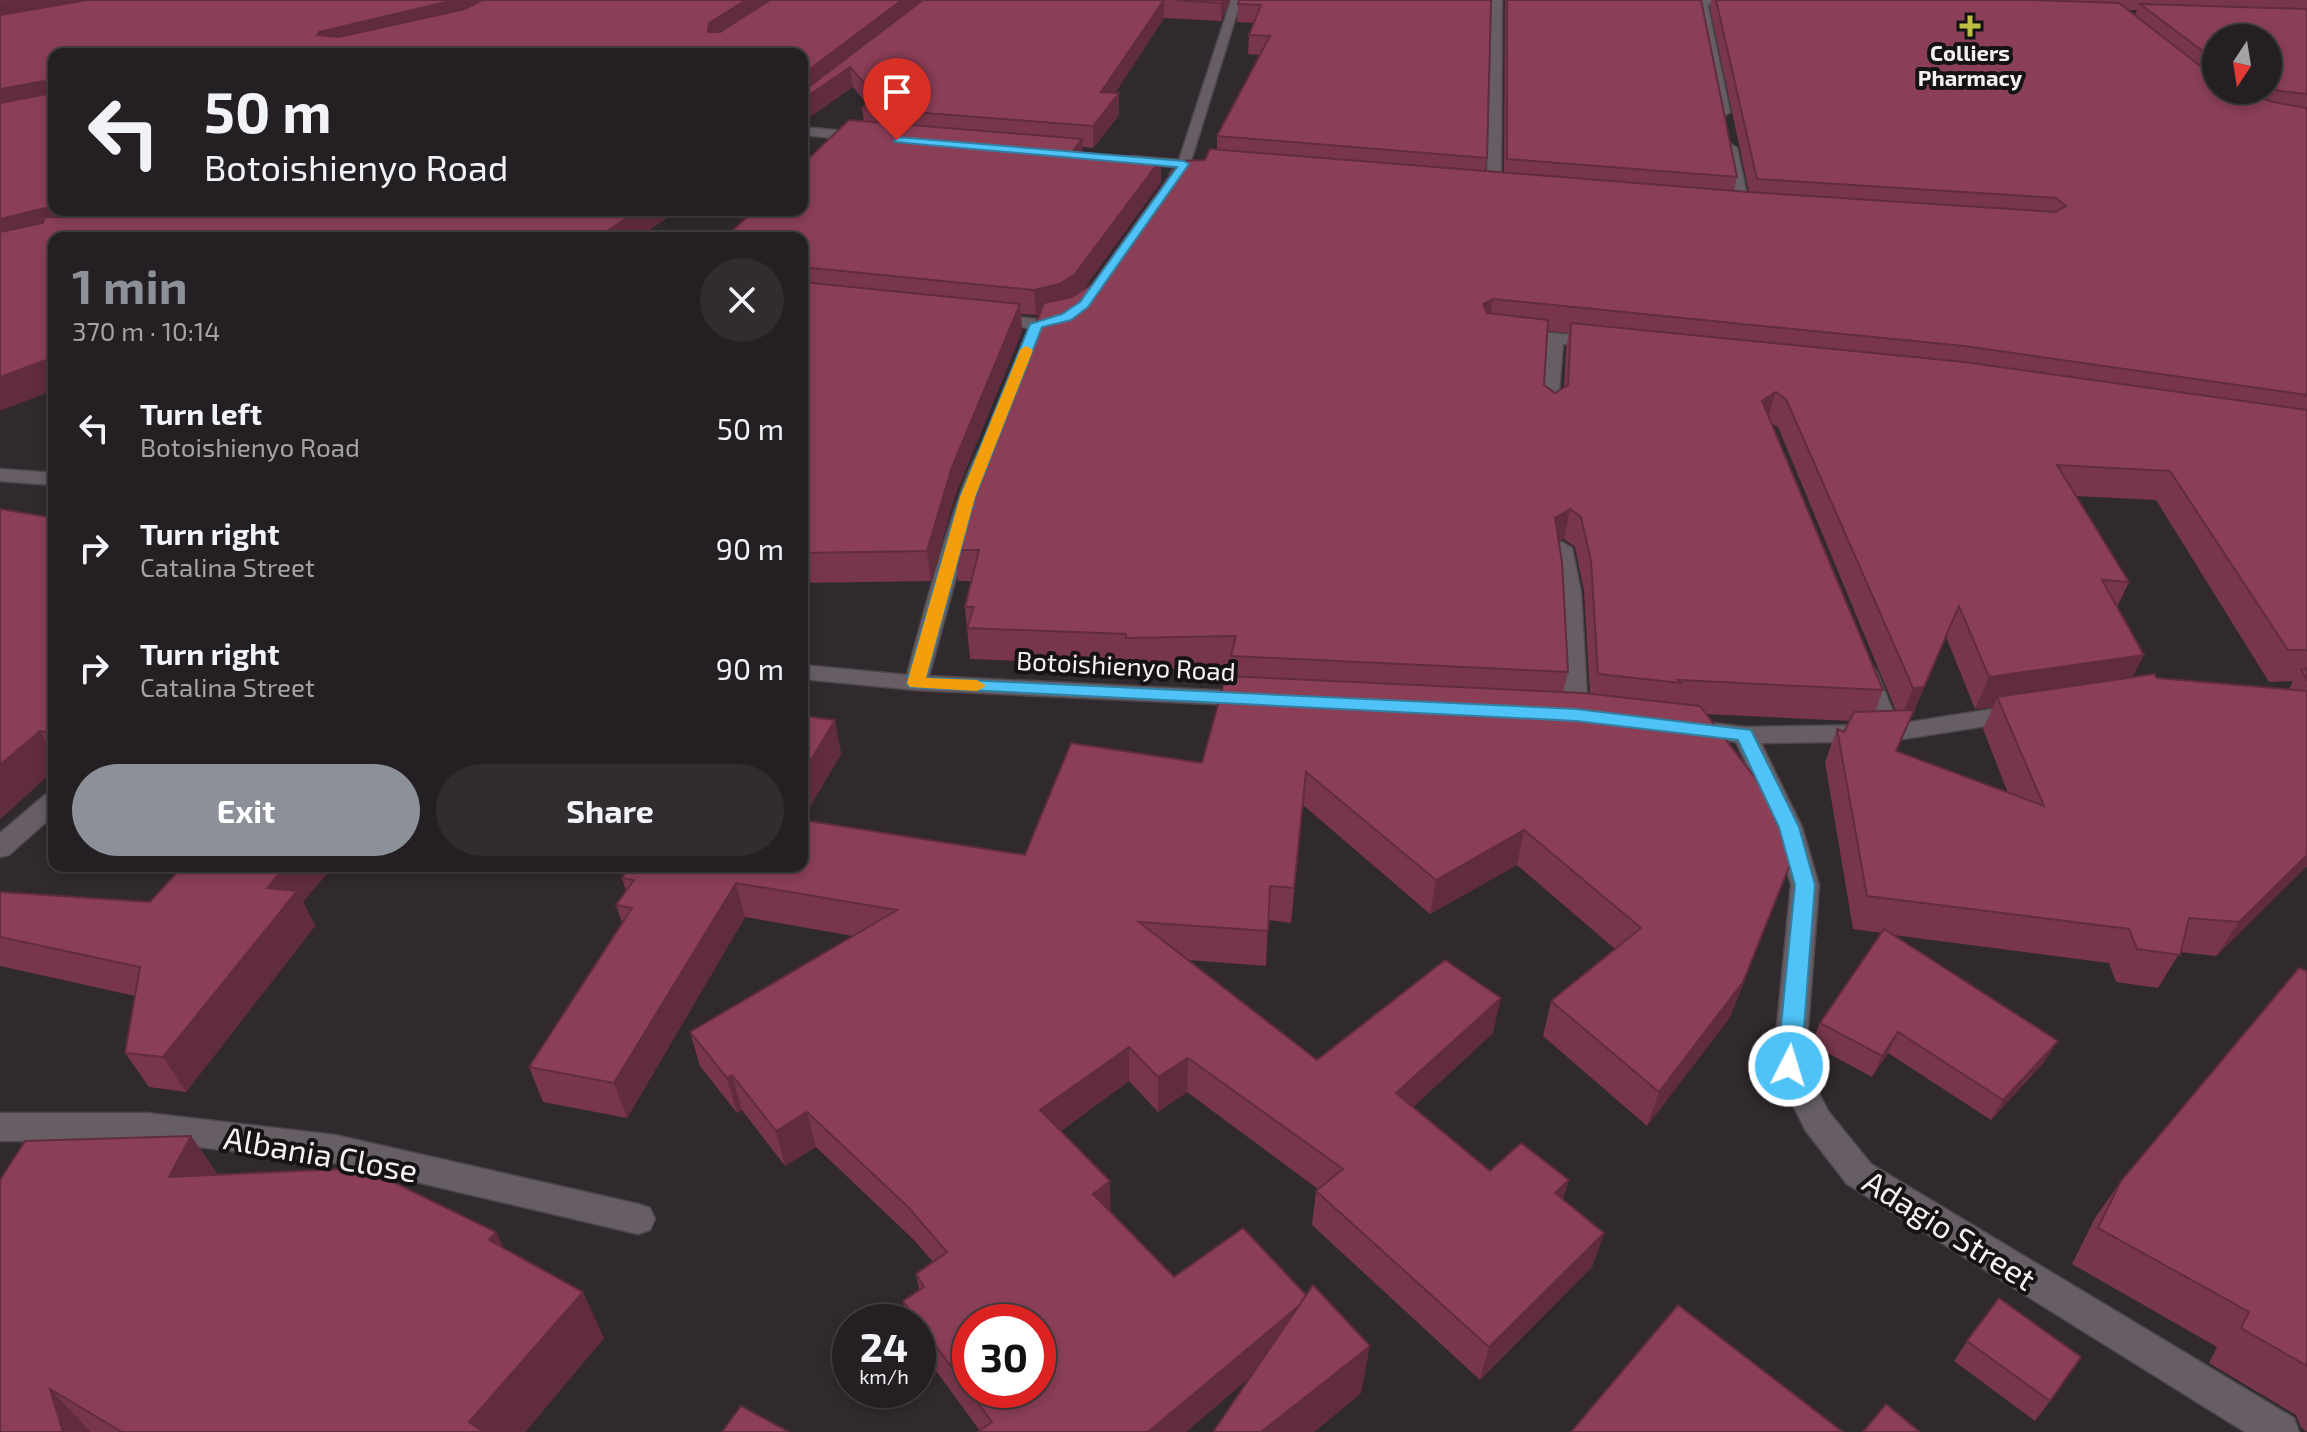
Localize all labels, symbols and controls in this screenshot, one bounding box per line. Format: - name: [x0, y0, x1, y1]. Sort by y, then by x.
- marker: Colliers Pharmacy: [1961, 17, 1979, 35]
- north arrow: [2202, 24, 2282, 104]
- map controls: [2202, 24, 2282, 104]
- place label: Colliers Pharmacy: [1918, 39, 2023, 91]
- pin: [863, 58, 931, 140]
- icon: arrive: [875, 70, 919, 114]
- text: 50 m: [204, 77, 332, 144]
- icon: left: [72, 80, 176, 184]
- text: Botoishienyo Road: [204, 145, 508, 188]
- text: 1 min: [72, 256, 188, 314]
- button: close: [700, 258, 784, 342]
- text: 370 m · 10:14: [72, 315, 220, 346]
- text: Turn left: [140, 395, 262, 431]
- icon: left: [72, 406, 116, 450]
- text: 50 m: [717, 410, 784, 446]
- text: Botoishienyo Road: [140, 431, 360, 462]
- text: Turn right: [140, 515, 280, 551]
- icon: right: [72, 526, 116, 570]
- text: 90 m: [716, 530, 784, 566]
- text: Catalina Street: [140, 551, 315, 582]
- text: Turn right: [140, 635, 280, 671]
- street label: Botoishienyo Road: [1015, 644, 1237, 686]
- icon: right: [72, 646, 116, 690]
- text: 90 m: [716, 650, 784, 686]
- text: Catalina Street: [140, 671, 315, 702]
- button: Exit: [72, 764, 420, 856]
- button: Share: [436, 764, 784, 856]
- position arrow: [1747, 1024, 1831, 1108]
- street label: Albania Close: [221, 1117, 421, 1189]
- street label: Adagio Street: [1857, 1161, 2043, 1297]
- speed limit sign: 30: [952, 1304, 1056, 1408]
- text: 24: [860, 1322, 908, 1370]
- text: km/h: [859, 1364, 909, 1388]

